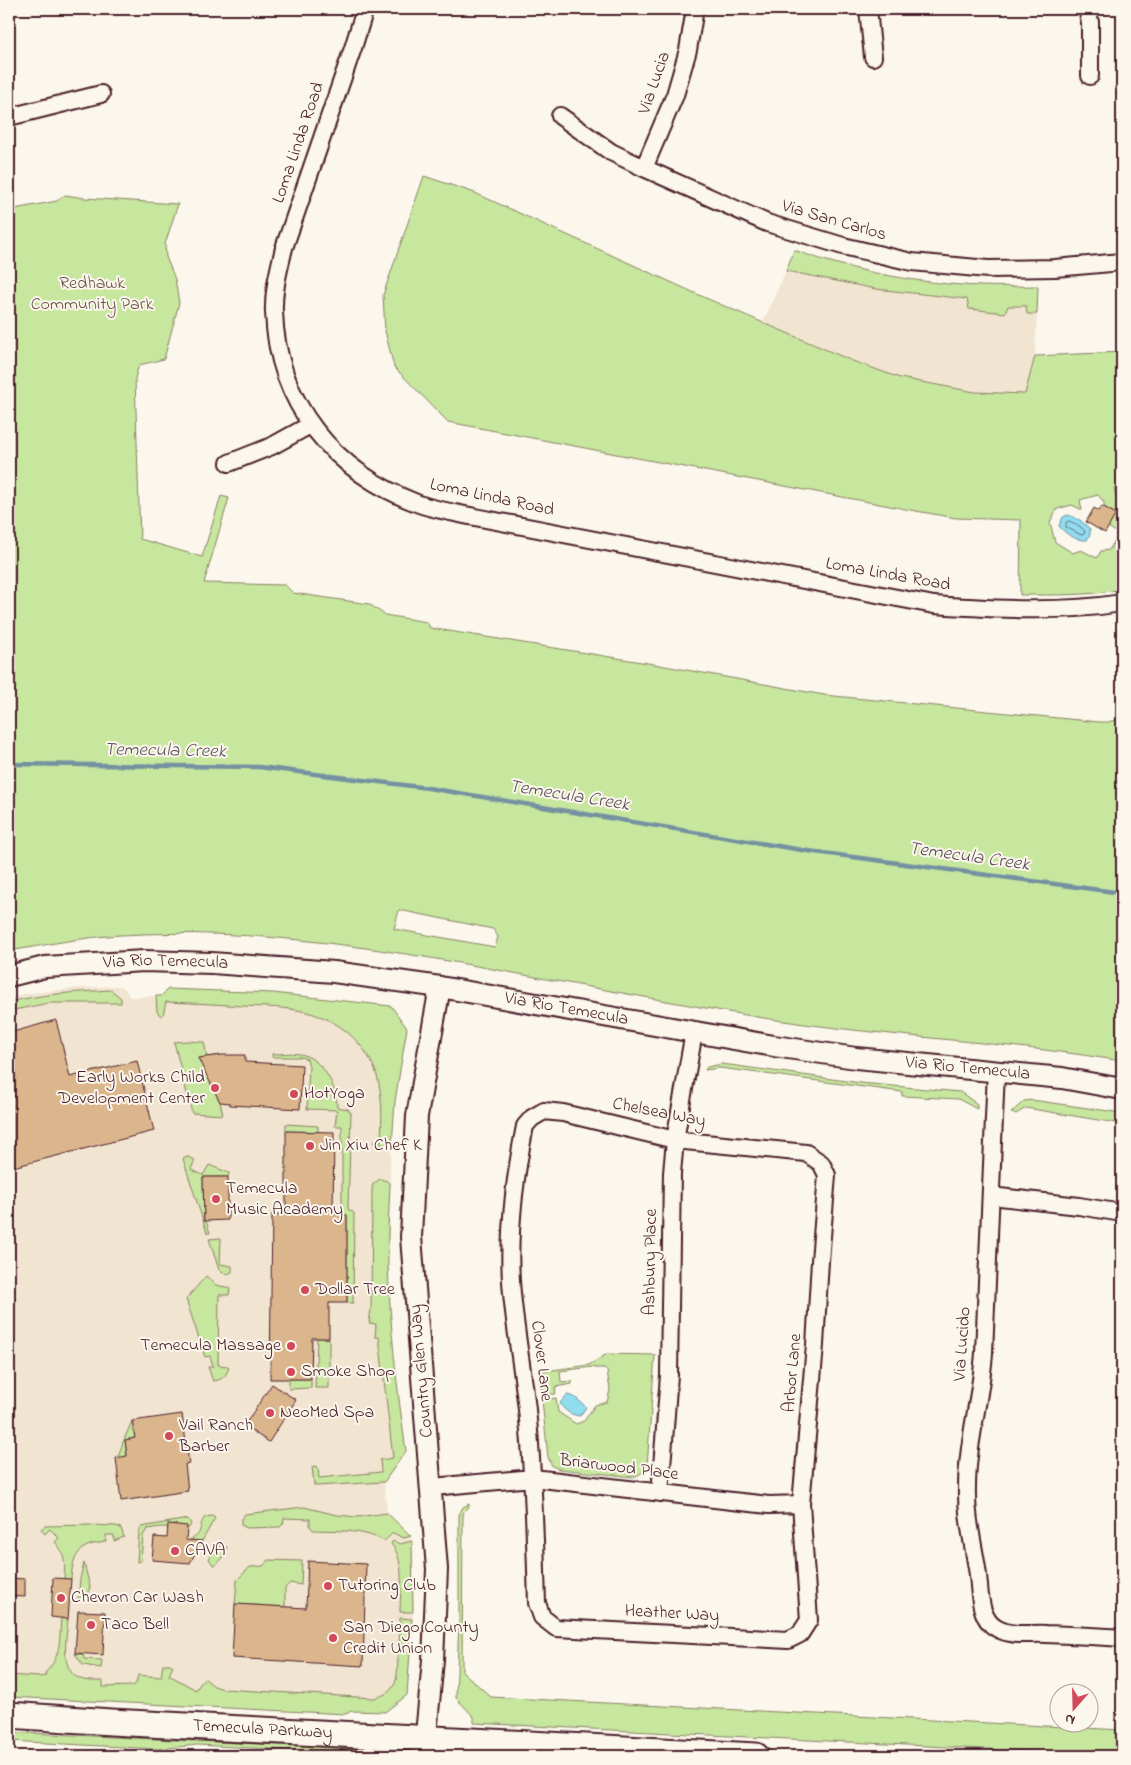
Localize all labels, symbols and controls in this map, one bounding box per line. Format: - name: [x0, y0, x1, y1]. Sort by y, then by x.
- street label: Via Lucia: [632, 48, 678, 119]
- street label: Loma Linda Road: [266, 79, 332, 207]
- street label: Via San Carlos: [777, 193, 890, 248]
- park label: Redhawk Community Park: [31, 271, 153, 318]
- street label: Loma Linda Road: [427, 472, 557, 524]
- street label: Loma Linda Road: [823, 551, 953, 599]
- water label: Temecula Creek: [104, 736, 227, 766]
- water label: Temecula Creek: [507, 773, 632, 819]
- water label: Temecula Creek: [907, 835, 1032, 879]
- street label: Via Rio Temecula: [101, 948, 229, 977]
- street label: Via Rio Temecula: [501, 985, 630, 1033]
- street label: Via Rio Temecula: [903, 1050, 1031, 1088]
- place label: Early Works Child Development Center: [57, 1065, 205, 1112]
- place label: HotYoga: [304, 1081, 365, 1108]
- marker: Early Works Child Development Center: [209, 1082, 221, 1094]
- marker: HotYoga: [288, 1088, 300, 1100]
- street label: Chelsea Way: [610, 1091, 708, 1135]
- place label: Jin Xiu Chef K: [320, 1133, 422, 1159]
- marker: Jin Xiu Chef K: [304, 1140, 316, 1152]
- place label: Temecula Music Academy: [226, 1176, 343, 1223]
- marker: Temecula Music Academy: [210, 1193, 222, 1205]
- street label: Ashbury Place: [637, 1207, 665, 1316]
- place label: Dollar Tree: [314, 1277, 396, 1303]
- marker: Dollar Tree: [299, 1284, 311, 1296]
- street label: Country Glen Way: [403, 1303, 441, 1439]
- street label: Via Lucido: [947, 1306, 979, 1383]
- street label: Clover Lane: [523, 1319, 559, 1404]
- street label: Arbor Lane: [777, 1332, 809, 1413]
- place label: Temecula Massage: [140, 1333, 282, 1360]
- marker: Temecula Massage: [285, 1340, 297, 1352]
- place label: Smoke Shop: [301, 1359, 395, 1385]
- marker: Smoke Shop: [285, 1366, 297, 1378]
- place label: NeoMed Spa: [280, 1400, 374, 1426]
- marker: NeoMed Spa: [264, 1407, 276, 1419]
- place label: Vail Ranch Barber: [178, 1413, 253, 1460]
- marker: Vail Ranch Barber: [163, 1430, 175, 1442]
- street label: Briarwood Place: [557, 1448, 681, 1488]
- place label: CAVA: [185, 1538, 226, 1564]
- marker: CAVA: [169, 1545, 181, 1557]
- place label: Tutoring Club: [338, 1573, 436, 1600]
- marker: Tutoring Club: [322, 1580, 334, 1592]
- place label: Chevron Car Wash: [71, 1585, 204, 1611]
- marker: Chevron Car Wash: [55, 1592, 67, 1604]
- street label: Heather Way: [624, 1599, 720, 1629]
- place label: Taco Bell: [101, 1612, 169, 1638]
- place label: San Diego County Credit Union: [343, 1615, 479, 1662]
- marker: Taco Bell: [85, 1619, 97, 1631]
- marker: San Diego County Credit Union: [327, 1632, 339, 1644]
- north arrow: [1048, 1682, 1098, 1732]
- text: N: [1062, 1707, 1078, 1730]
- street label: Temecula Parkway: [192, 1713, 333, 1747]

